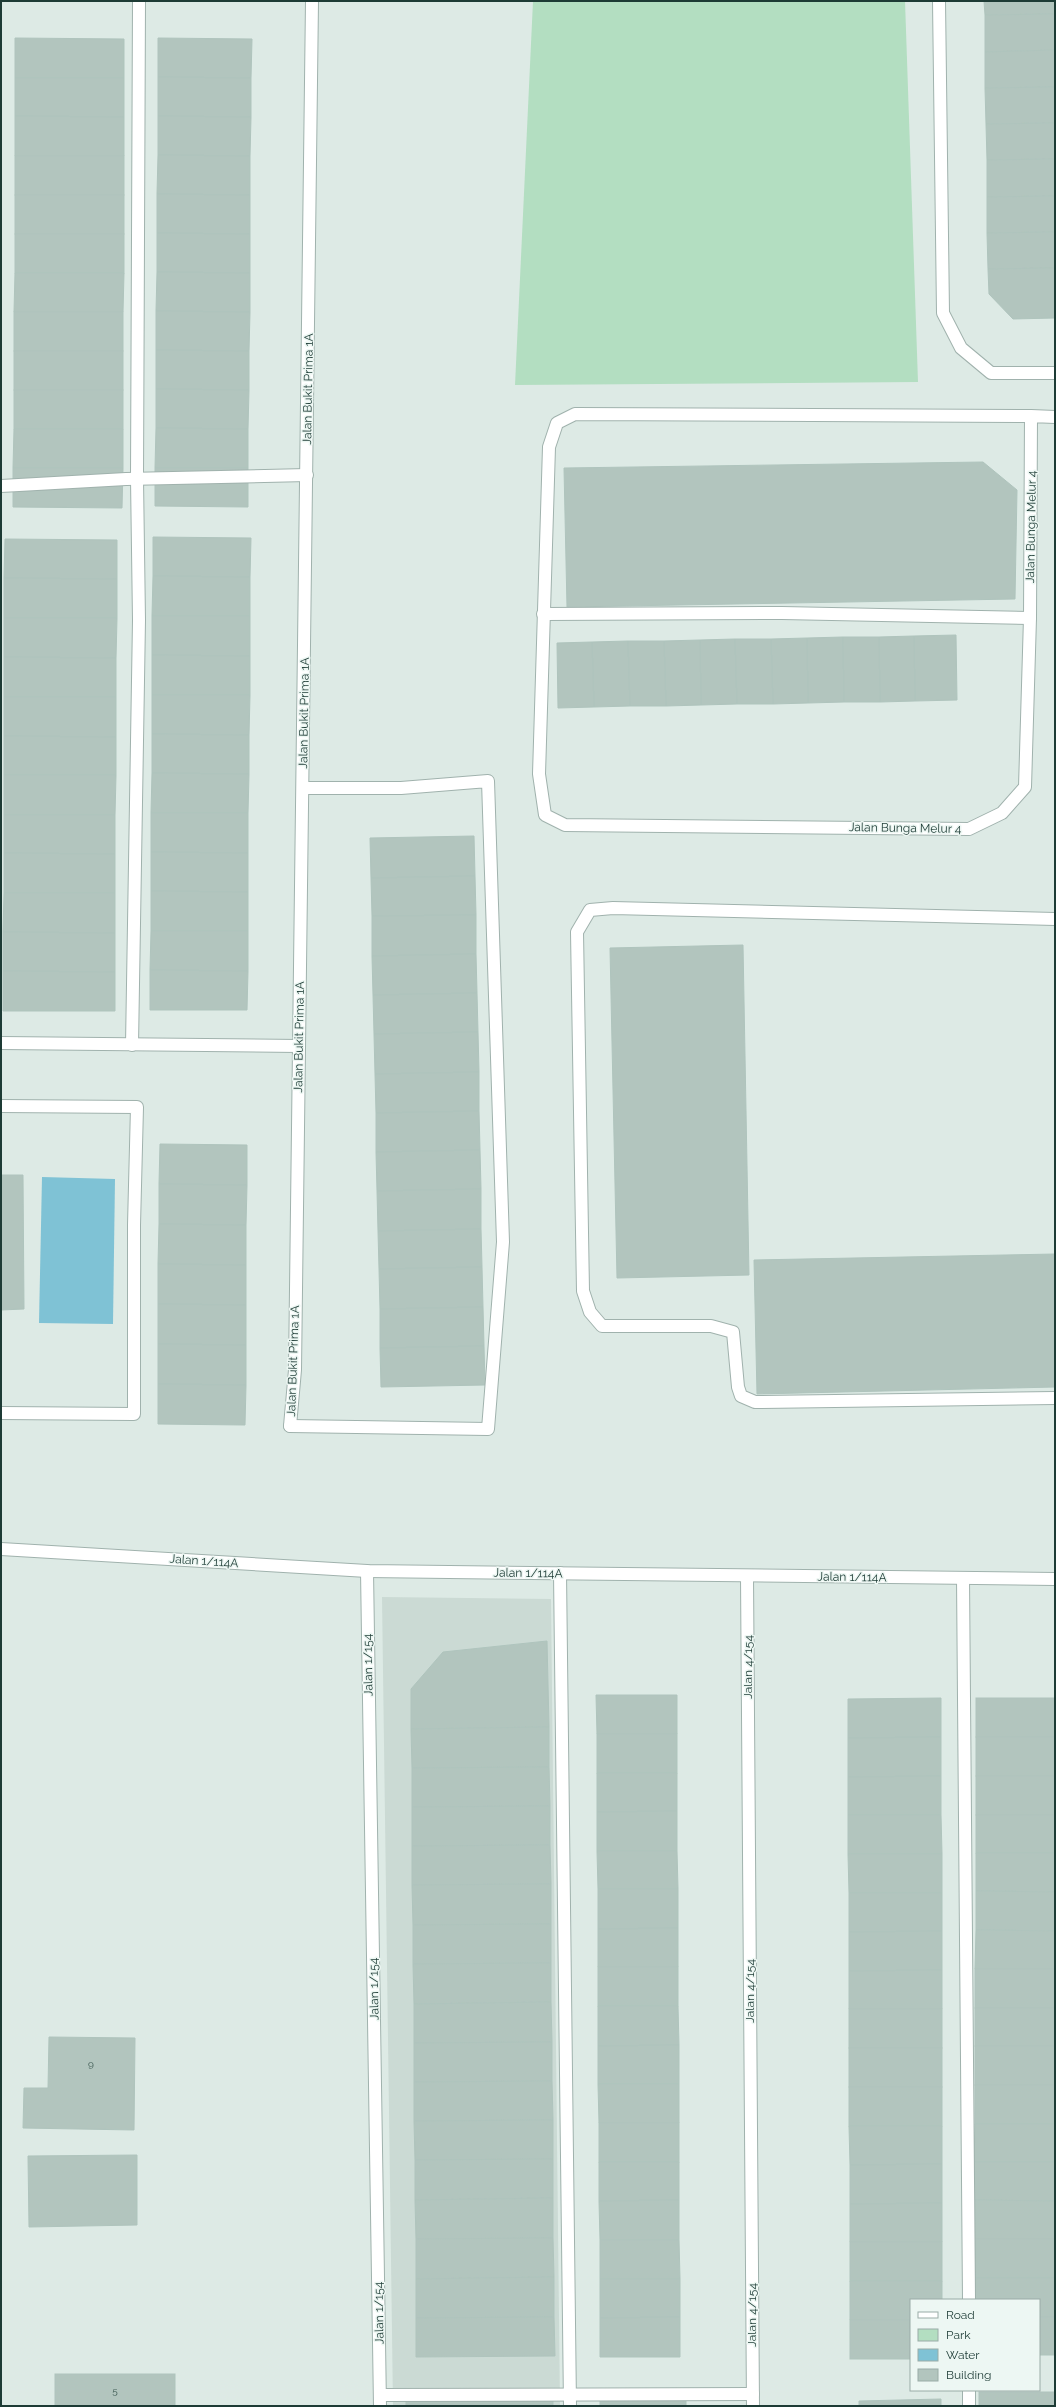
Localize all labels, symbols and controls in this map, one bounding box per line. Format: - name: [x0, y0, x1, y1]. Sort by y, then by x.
- street label: Jalan Bukit Prima 1A: [300, 333, 316, 445]
- street label: Jalan Bunga Melur 4: [1023, 470, 1039, 583]
- street label: Jalan Bukit Prima 1A: [296, 657, 312, 769]
- street label: Jalan Bunga Melur 4: [849, 820, 962, 836]
- street label: Jalan Bukit Prima 1A: [291, 981, 307, 1093]
- street label: Jalan Bukit Prima 1A: [284, 1305, 302, 1417]
- street label: Jalan 1/114A: [169, 1552, 239, 1570]
- street label: Jalan 1/114A: [493, 1565, 563, 1581]
- street label: Jalan 1/114A: [817, 1569, 887, 1585]
- street label: Jalan 1/154: [360, 1633, 376, 1696]
- street label: Jalan 4/154: [741, 1635, 755, 1699]
- street label: Jalan 1/154: [366, 1957, 382, 2020]
- street label: Jalan 4/154: [743, 1959, 757, 2023]
- house number: 9: [88, 2058, 94, 2069]
- street label: Jalan 1/154: [371, 2281, 387, 2344]
- street label: Jalan 4/154: [745, 2283, 759, 2347]
- legend: [910, 2299, 1040, 2391]
- text: Road: [946, 2308, 975, 2322]
- text: Park: [946, 2328, 971, 2342]
- text: Water: [946, 2348, 980, 2362]
- text: Building: [946, 2368, 992, 2382]
- house number: 5: [112, 2385, 118, 2396]

